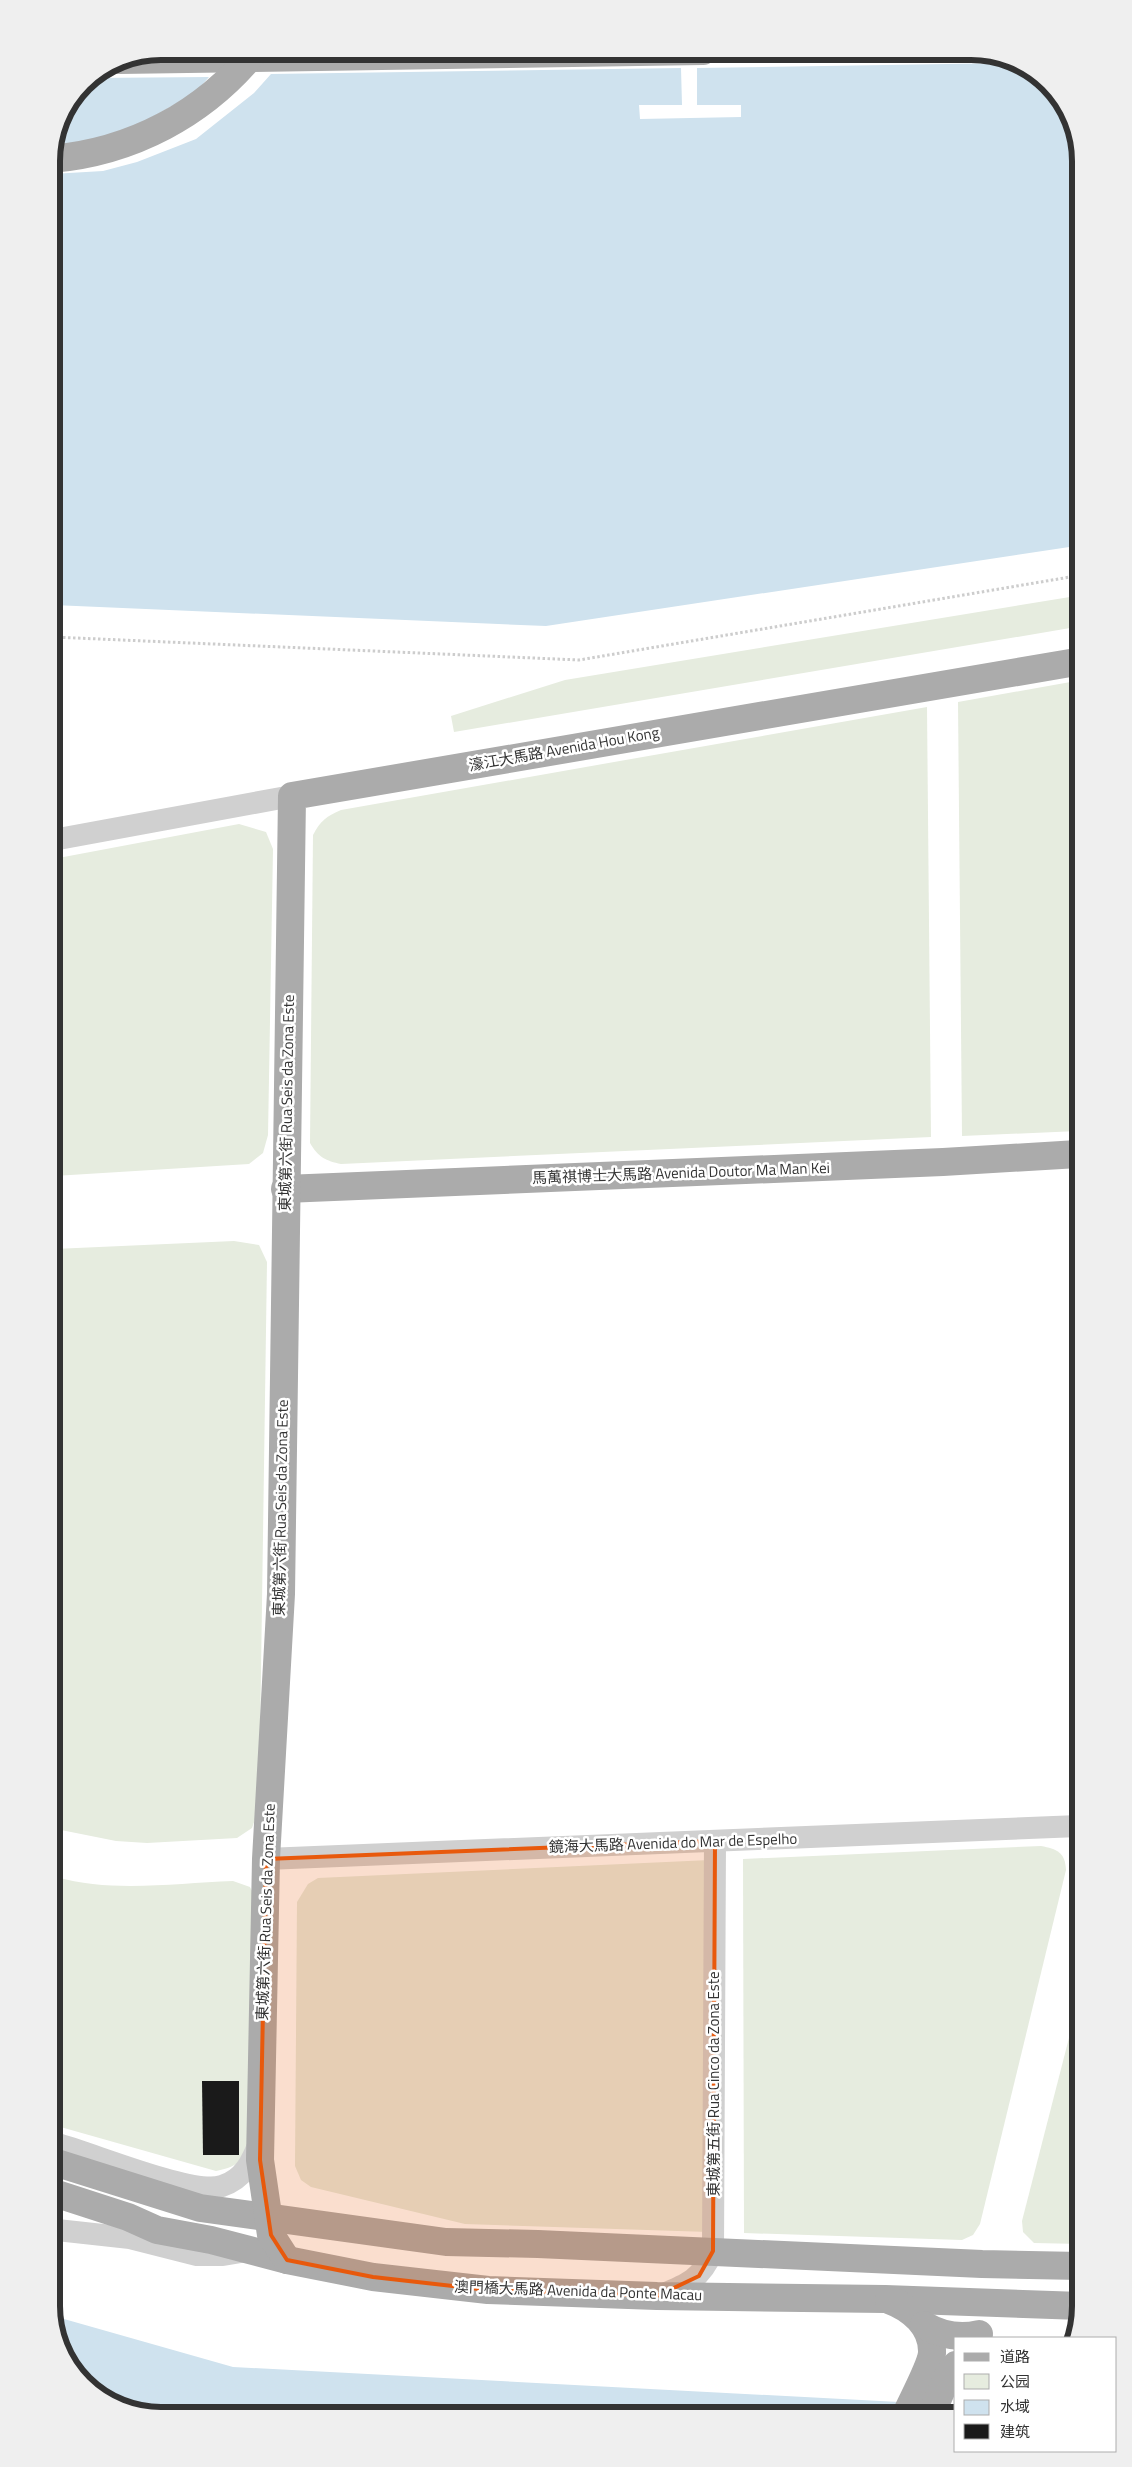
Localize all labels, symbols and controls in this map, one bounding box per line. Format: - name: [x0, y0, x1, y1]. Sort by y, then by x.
- street label: 濠江大馬路 Avenida Hou Kong: [467, 720, 661, 777]
- street label: 東城第六街 Rua Seis da Zona Este: [273, 994, 300, 1212]
- street label: 馬萬祺博士大馬路 Avenida Doutor Ma Man Kei: [532, 1156, 830, 1189]
- street label: 東城第六街 Rua Seis da Zona Este: [267, 1399, 294, 1617]
- street label: 東城第六街 Rua Seis da Zona Este: [250, 1803, 281, 2021]
- street label: 鏡海大馬路 Avenida do Mar de Espelho: [548, 1827, 798, 1858]
- street label: 東城第五街 Rua Cinco da Zona Este: [702, 1972, 725, 2197]
- street label: 澳門橋大馬路 Avenida da Ponte Macau: [453, 2275, 703, 2306]
- legend: [954, 2337, 1117, 2452]
- text: 道路: [1000, 2345, 1030, 2368]
- text: 公园: [1000, 2370, 1030, 2393]
- text: 水域: [1000, 2395, 1030, 2418]
- text: 建筑: [1000, 2420, 1030, 2443]

